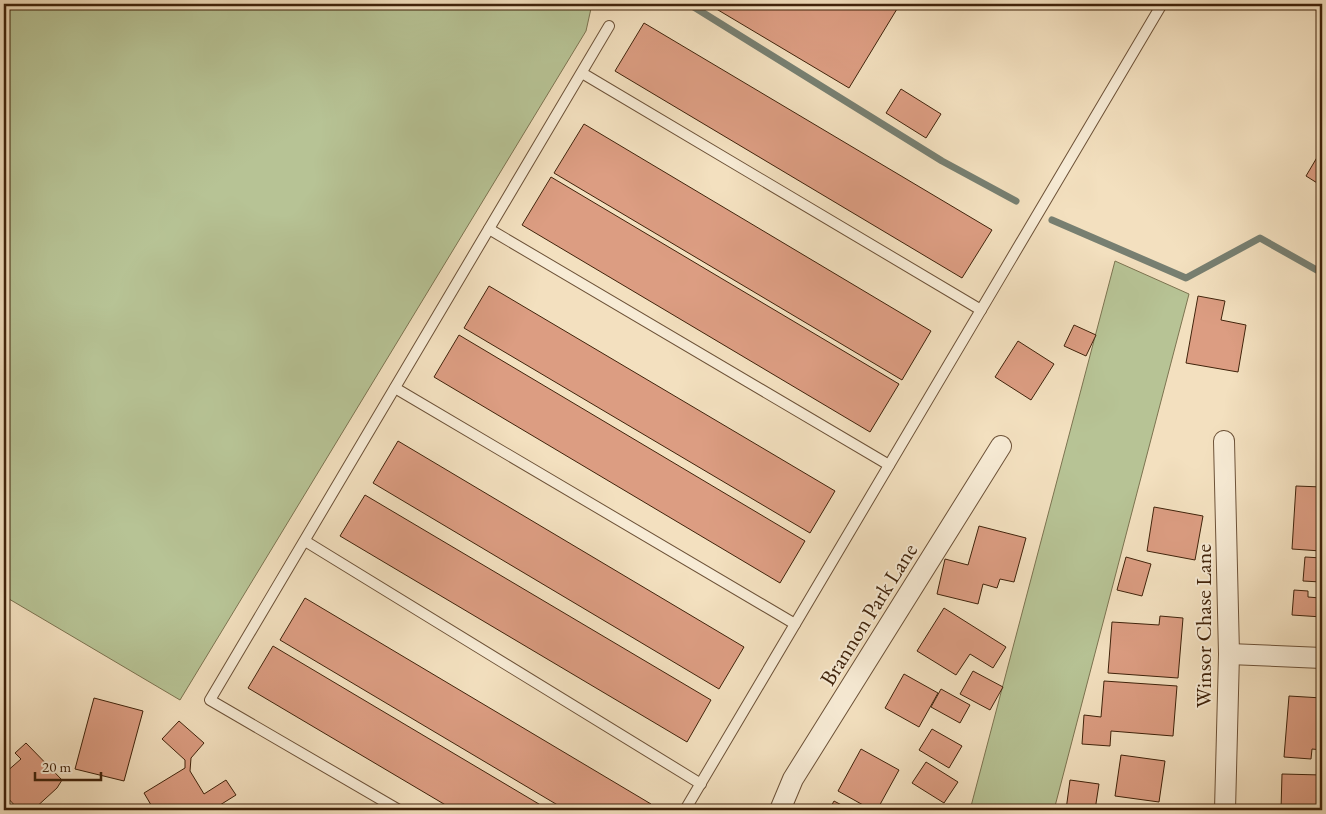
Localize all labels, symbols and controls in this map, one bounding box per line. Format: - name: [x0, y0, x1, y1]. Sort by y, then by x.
- street label: Brannon Park Lane: [813, 537, 924, 691]
- street label: Winsor Chase Lane: [1189, 544, 1218, 708]
- scale bar: [35, 749, 101, 781]
- text: 20 m: [42, 757, 71, 776]

